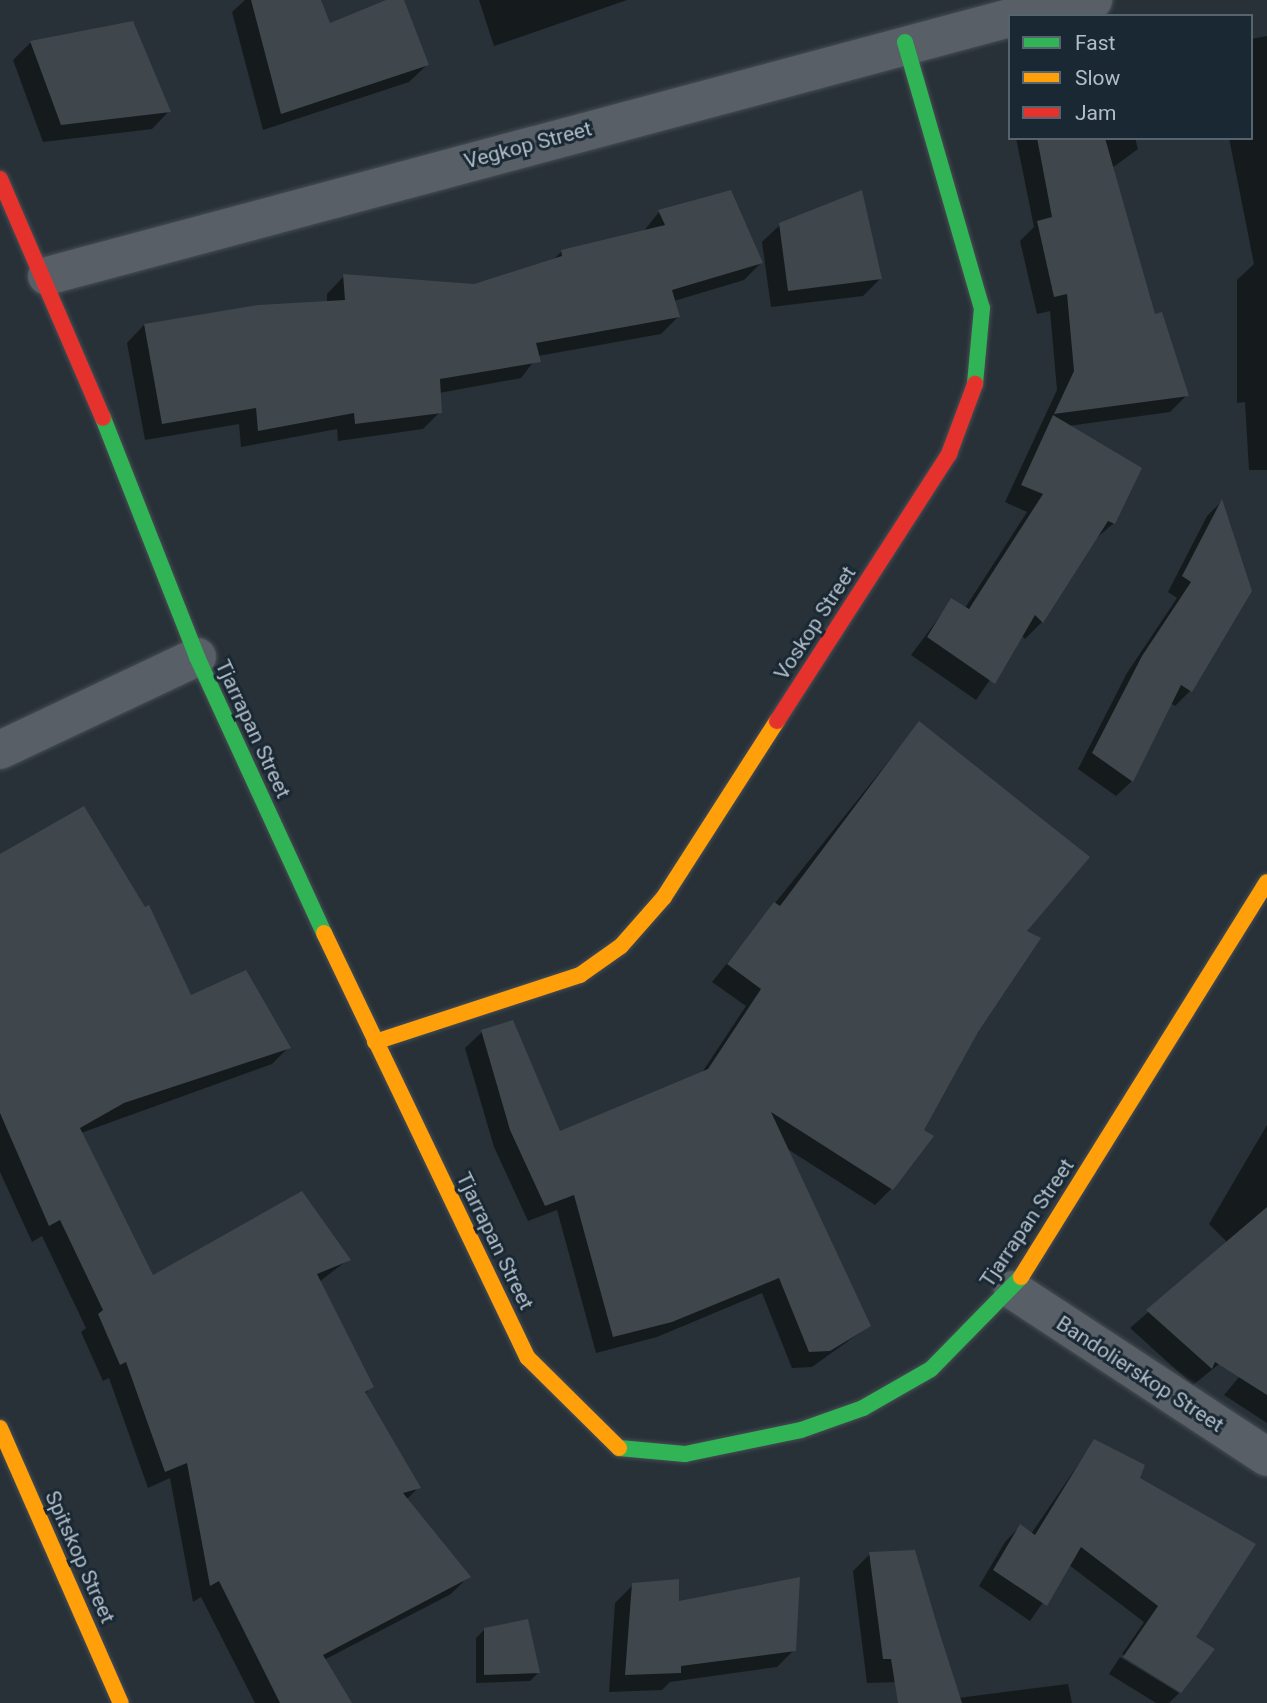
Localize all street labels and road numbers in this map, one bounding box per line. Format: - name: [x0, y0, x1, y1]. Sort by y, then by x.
- street label: Vegkop Street: [462, 116, 594, 174]
- street label: Voskop Street: [769, 561, 861, 685]
- street label: Tjarrapan Street: [210, 656, 296, 802]
- street label: Tjarrapan Street: [975, 1154, 1079, 1292]
- street label: Tjarrapan Street: [451, 1168, 539, 1314]
- street label: Bandolierskop Street: [1052, 1311, 1228, 1437]
- street label: Spitskop Street: [40, 1487, 120, 1627]

